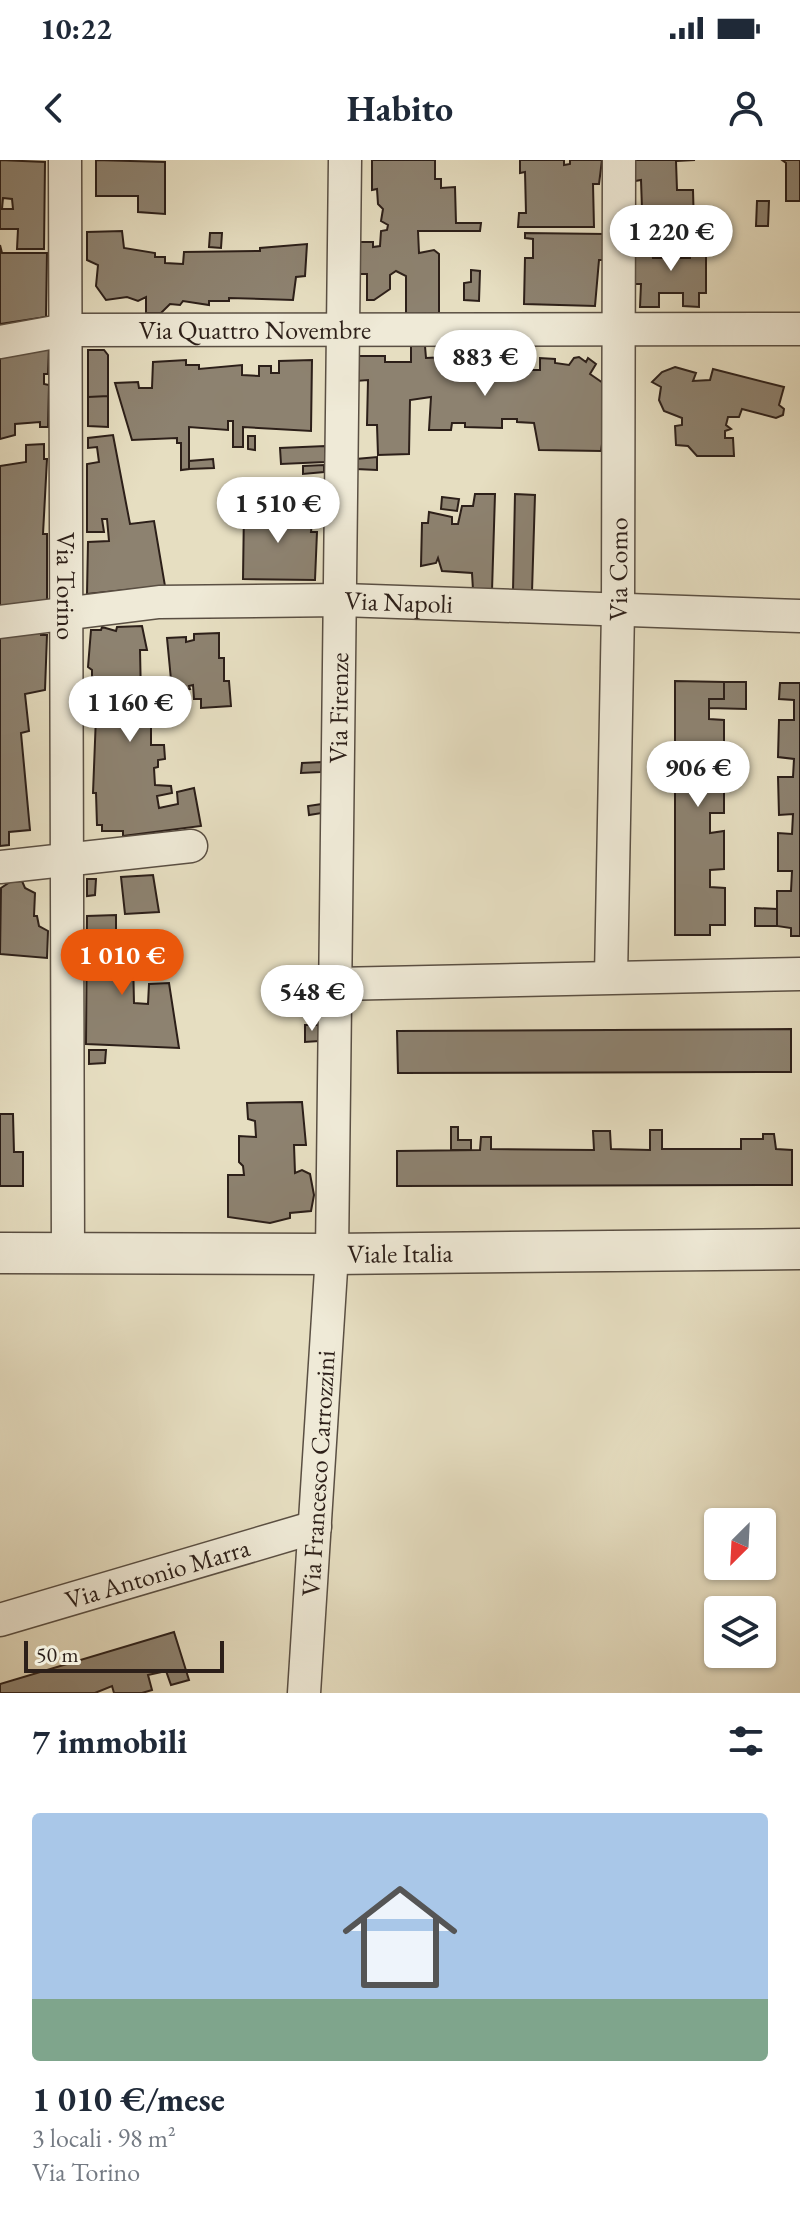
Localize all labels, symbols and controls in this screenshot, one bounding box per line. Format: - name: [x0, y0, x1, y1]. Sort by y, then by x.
- text: 10:22: [40, 9, 112, 48]
- text: Habito: [347, 85, 453, 132]
- icon: back: [32, 86, 76, 130]
- icon: person: [724, 86, 768, 130]
- pin: 1 220 €: [597, 205, 745, 273]
- text: 1 220 €: [628, 214, 714, 248]
- street label: Via Quattro Novembre: [139, 313, 371, 347]
- pin: 883 €: [429, 330, 541, 398]
- text: 883 €: [452, 339, 518, 373]
- pin: 1 510 €: [204, 477, 352, 545]
- text: 1 510 €: [235, 486, 321, 520]
- street label: Via Como: [601, 517, 635, 621]
- street label: Via Torino: [49, 532, 83, 640]
- street label: Via Napoli: [344, 583, 454, 621]
- street label: Via Firenze: [321, 652, 356, 764]
- pin: 1 160 €: [56, 676, 204, 744]
- text: 1 160 €: [87, 685, 173, 719]
- pin: 906 €: [642, 741, 754, 809]
- text: 906 €: [665, 750, 731, 784]
- pin: 1 010 €: [48, 929, 196, 997]
- text: 1 010 €: [79, 938, 165, 972]
- pin: 548 €: [256, 965, 368, 1033]
- text: 548 €: [279, 974, 345, 1008]
- street label: Viale Italia: [347, 1236, 454, 1271]
- street label: Via Francesco Carrozzini: [293, 1349, 343, 1598]
- north arrow: [704, 1508, 776, 1580]
- map controls: [704, 1508, 776, 1668]
- street label: Via Antonio Marra: [61, 1530, 254, 1617]
- button: layers: [704, 1596, 776, 1668]
- scale bar: [24, 1637, 224, 1673]
- text: 50 m: [36, 1640, 79, 1669]
- text: 7 immobili: [32, 1719, 187, 1763]
- icon: filters: [724, 1719, 768, 1763]
- icon: home: [328, 1865, 472, 2009]
- text: 1 010 €/mese: [32, 2077, 225, 2121]
- text: 3 locali · 98 m²: [32, 2121, 176, 2155]
- text: Via Torino: [32, 2155, 140, 2189]

